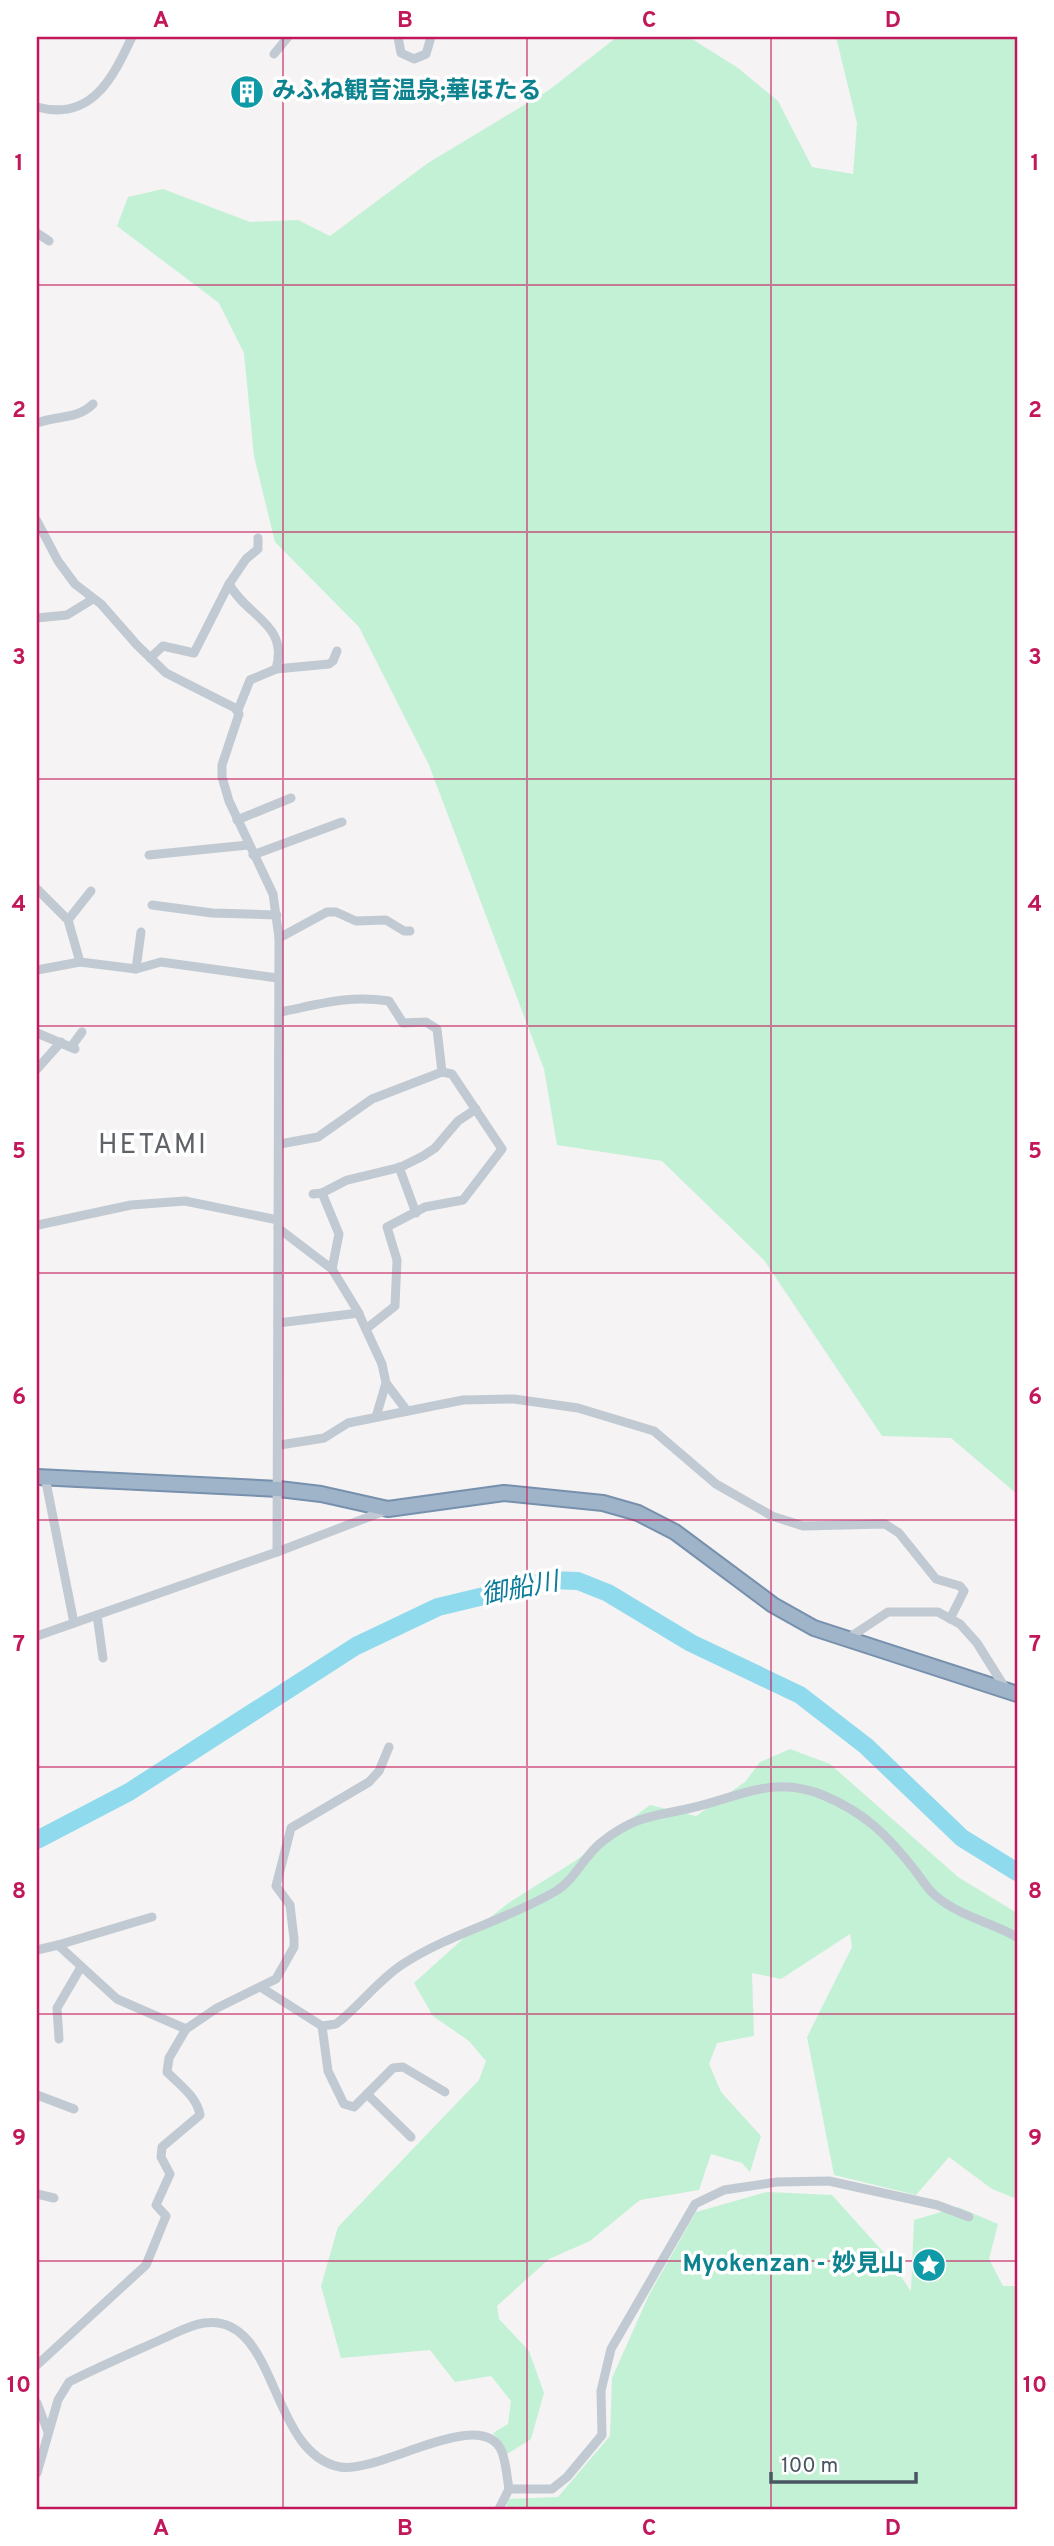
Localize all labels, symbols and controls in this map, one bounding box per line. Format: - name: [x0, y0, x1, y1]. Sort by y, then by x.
- text: A: [153, 7, 169, 36]
- text: B: [397, 7, 413, 36]
- text: C: [642, 7, 656, 36]
- text: D: [885, 7, 901, 36]
- building icon: みふね観音温泉;華ほたる: [228, 73, 266, 111]
- place label: みふね観音温泉;華ほたる: [272, 77, 542, 107]
- text: 1: [14, 150, 24, 179]
- text: 1: [1030, 150, 1040, 179]
- text: 2: [12, 397, 26, 426]
- text: 2: [1028, 397, 1042, 426]
- text: 3: [12, 644, 26, 673]
- text: 3: [1028, 644, 1042, 673]
- text: 4: [12, 891, 26, 920]
- text: 4: [1028, 891, 1042, 920]
- district label: HETAMI: [98, 1128, 208, 1164]
- text: 5: [12, 1138, 26, 1167]
- text: 5: [1028, 1138, 1042, 1167]
- text: 6: [12, 1384, 26, 1413]
- text: 6: [1028, 1384, 1042, 1413]
- water label: 御船川: [479, 1566, 564, 1614]
- text: 7: [13, 1631, 25, 1660]
- text: 7: [1029, 1631, 1041, 1660]
- text: 8: [12, 1878, 26, 1907]
- text: 8: [1028, 1878, 1042, 1907]
- text: 9: [12, 2125, 26, 2154]
- text: 9: [1028, 2125, 1042, 2154]
- place icon: Myokenzan - 妙見山: [910, 2246, 948, 2284]
- place label: Myokenzan - 妙見山: [682, 2250, 904, 2280]
- text: 10: [7, 2372, 31, 2401]
- text: 10: [1023, 2372, 1047, 2401]
- scale bar: [771, 2441, 916, 2485]
- text: 100 m: [781, 2453, 838, 2480]
- text: A: [153, 2515, 169, 2544]
- text: B: [397, 2515, 413, 2544]
- text: C: [642, 2515, 656, 2544]
- text: D: [885, 2515, 901, 2544]

